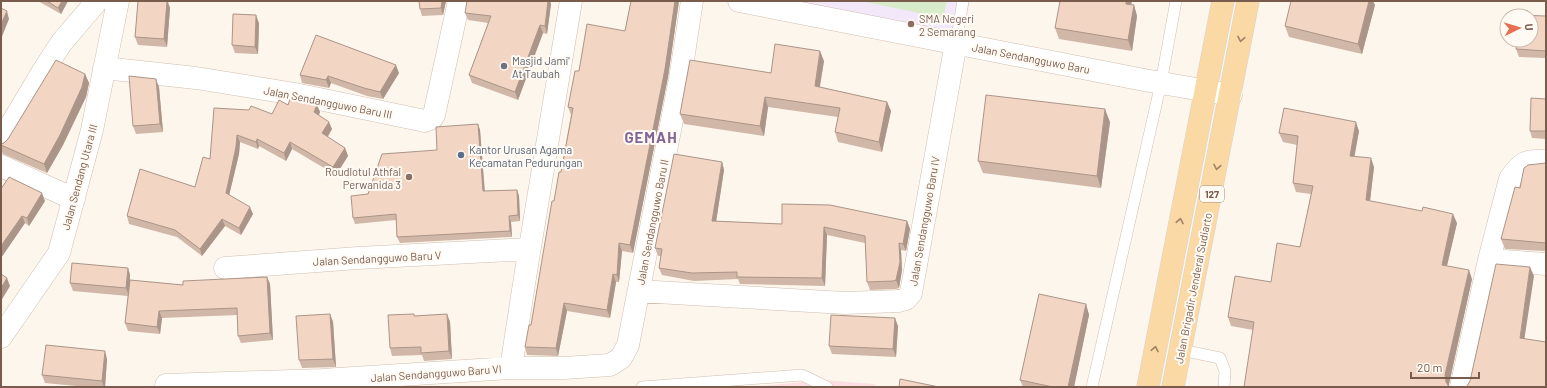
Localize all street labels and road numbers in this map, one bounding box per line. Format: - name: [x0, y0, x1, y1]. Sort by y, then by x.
- street label: Jalan Sendangguwo Baru: [971, 40, 1091, 76]
- street label: Jalan Sendangguwo Baru III: [263, 83, 393, 121]
- street label: Jalan Sendang Utara III: [59, 123, 99, 231]
- street label: Jalan Sendangguwo Baru IV: [906, 155, 942, 287]
- street label: Jalan Sendangguwo Baru II: [633, 158, 671, 286]
- road number: 127: [1200, 186, 1224, 202]
- street label: Jalan Brigadir Jenderal Sudiarto: [1172, 211, 1214, 365]
- street label: Jalan Sendangguwo Baru V: [312, 248, 442, 268]
- street label: Jalan Sendangguwo Baru VI: [370, 362, 502, 384]

